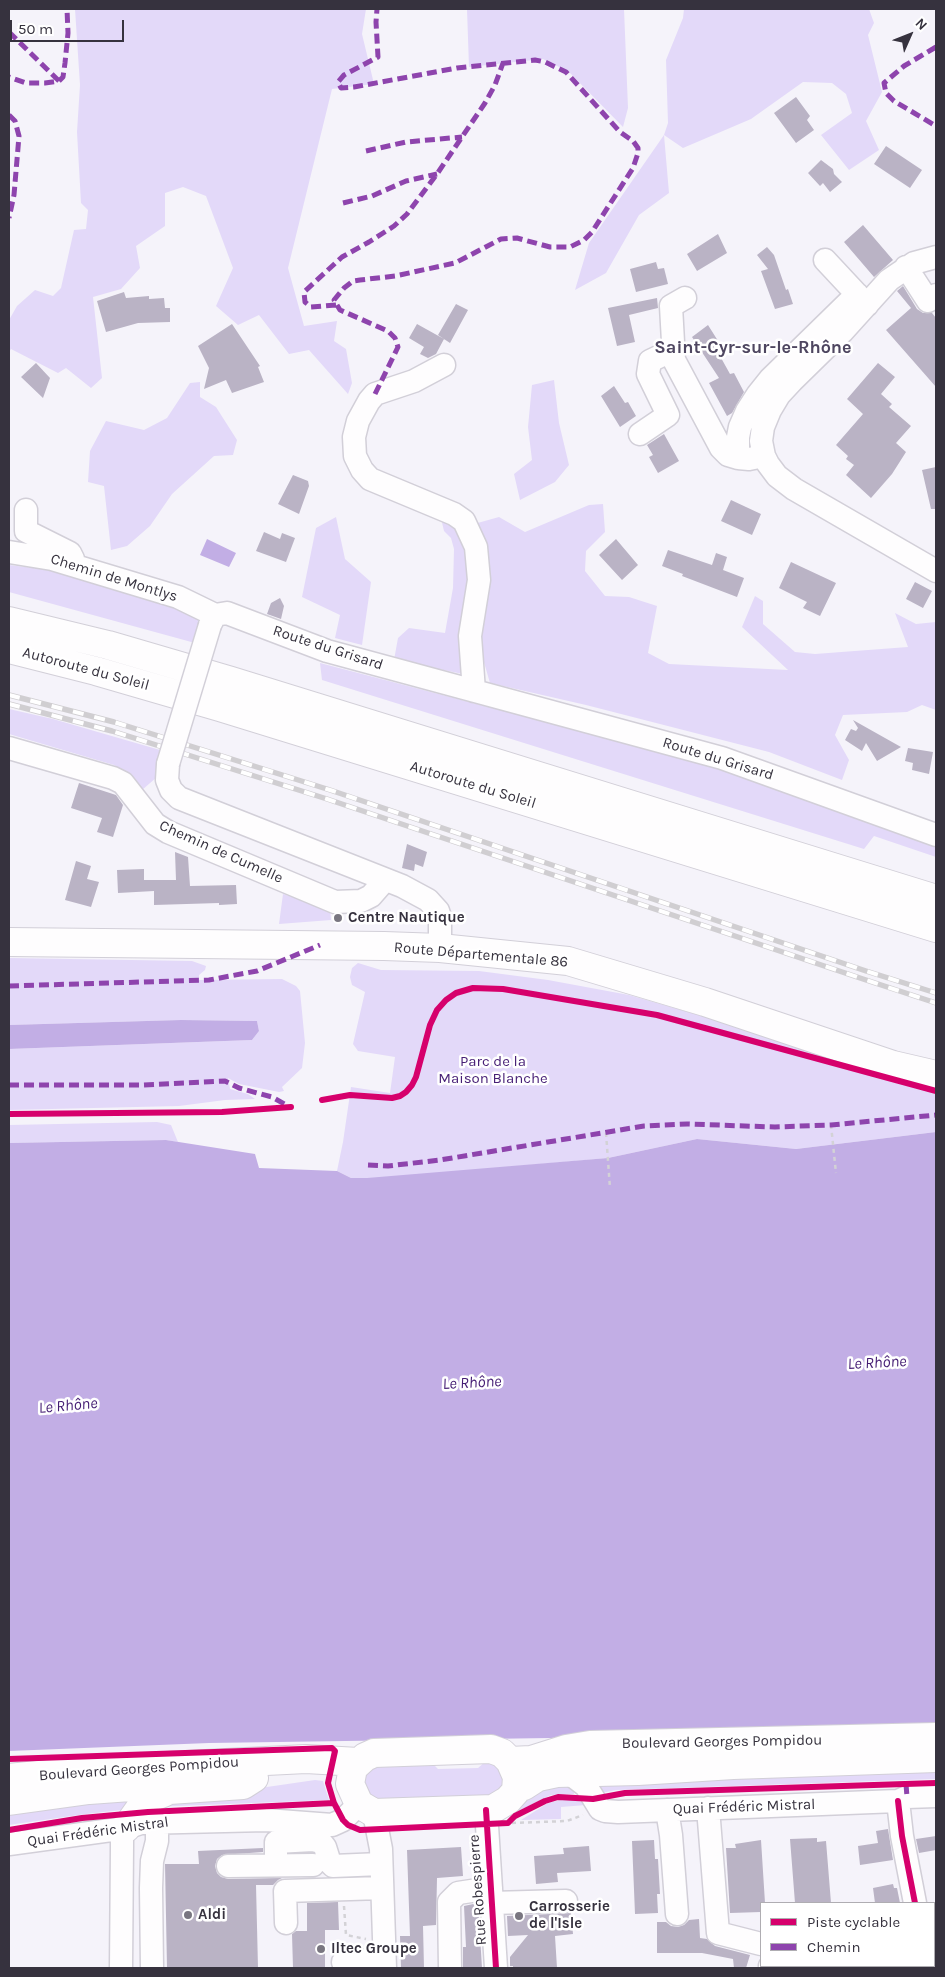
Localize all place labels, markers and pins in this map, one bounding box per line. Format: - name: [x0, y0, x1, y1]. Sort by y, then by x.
- place label: Centre Nautique: [348, 909, 465, 927]
- marker: Centre Nautique: [332, 912, 344, 924]
- place label: Carrosserie de l'Isle: [529, 1898, 610, 1933]
- place label: Aldi: [198, 1906, 226, 1924]
- marker: Aldi: [182, 1909, 194, 1921]
- marker: Carrosserie de l'Isle: [513, 1910, 525, 1922]
- place label: Iltec Groupe: [331, 1940, 417, 1958]
- marker: Iltec Groupe: [315, 1943, 327, 1955]

